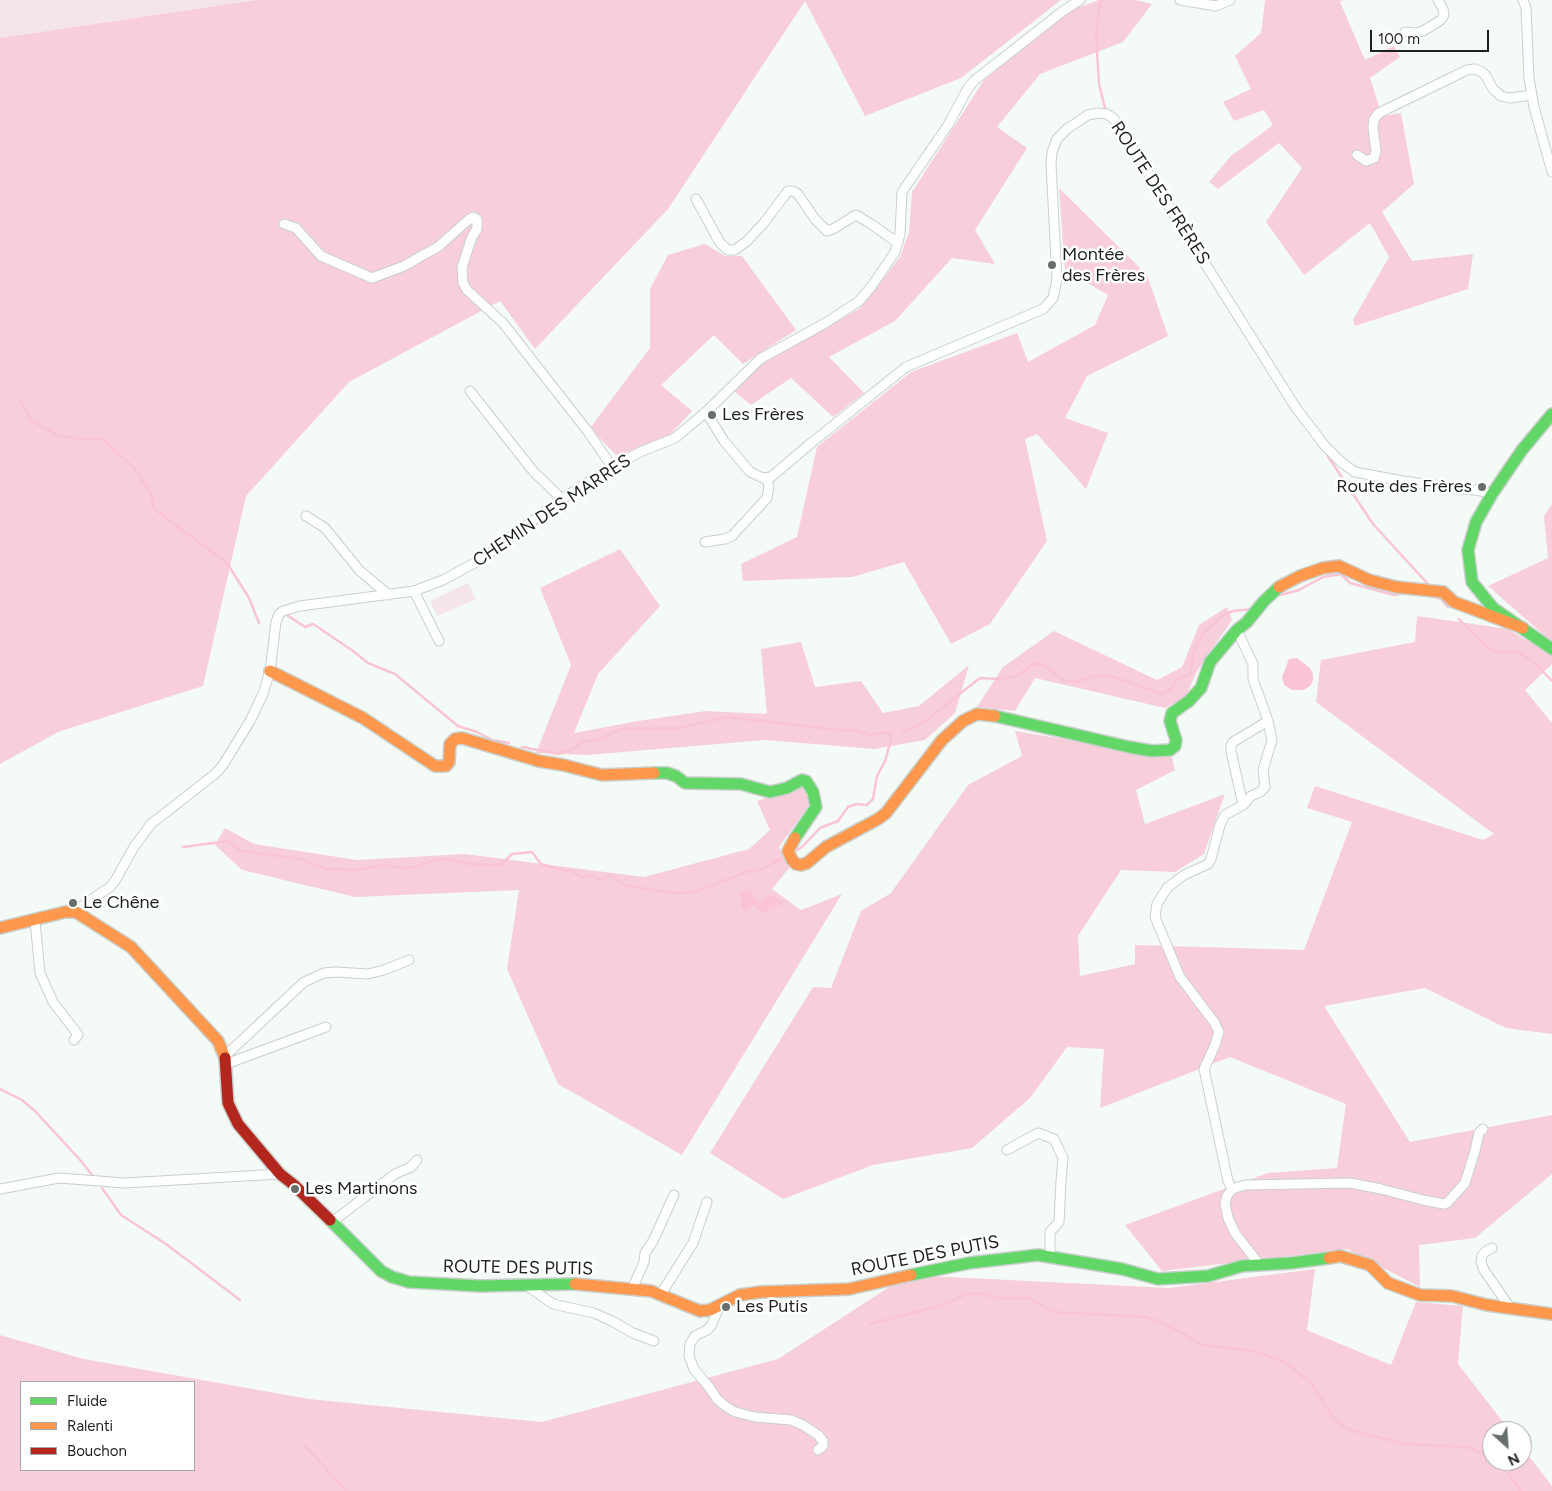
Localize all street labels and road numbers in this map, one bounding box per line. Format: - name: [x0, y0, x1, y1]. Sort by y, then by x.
- street label: ROUTE DES FRÈRES: [1106, 117, 1214, 269]
- street label: CHEMIN DES MARRES: [469, 450, 635, 572]
- street label: ROUTE DES PUTIS: [849, 1231, 1001, 1281]
- street label: ROUTE DES PUTIS: [443, 1256, 593, 1280]

